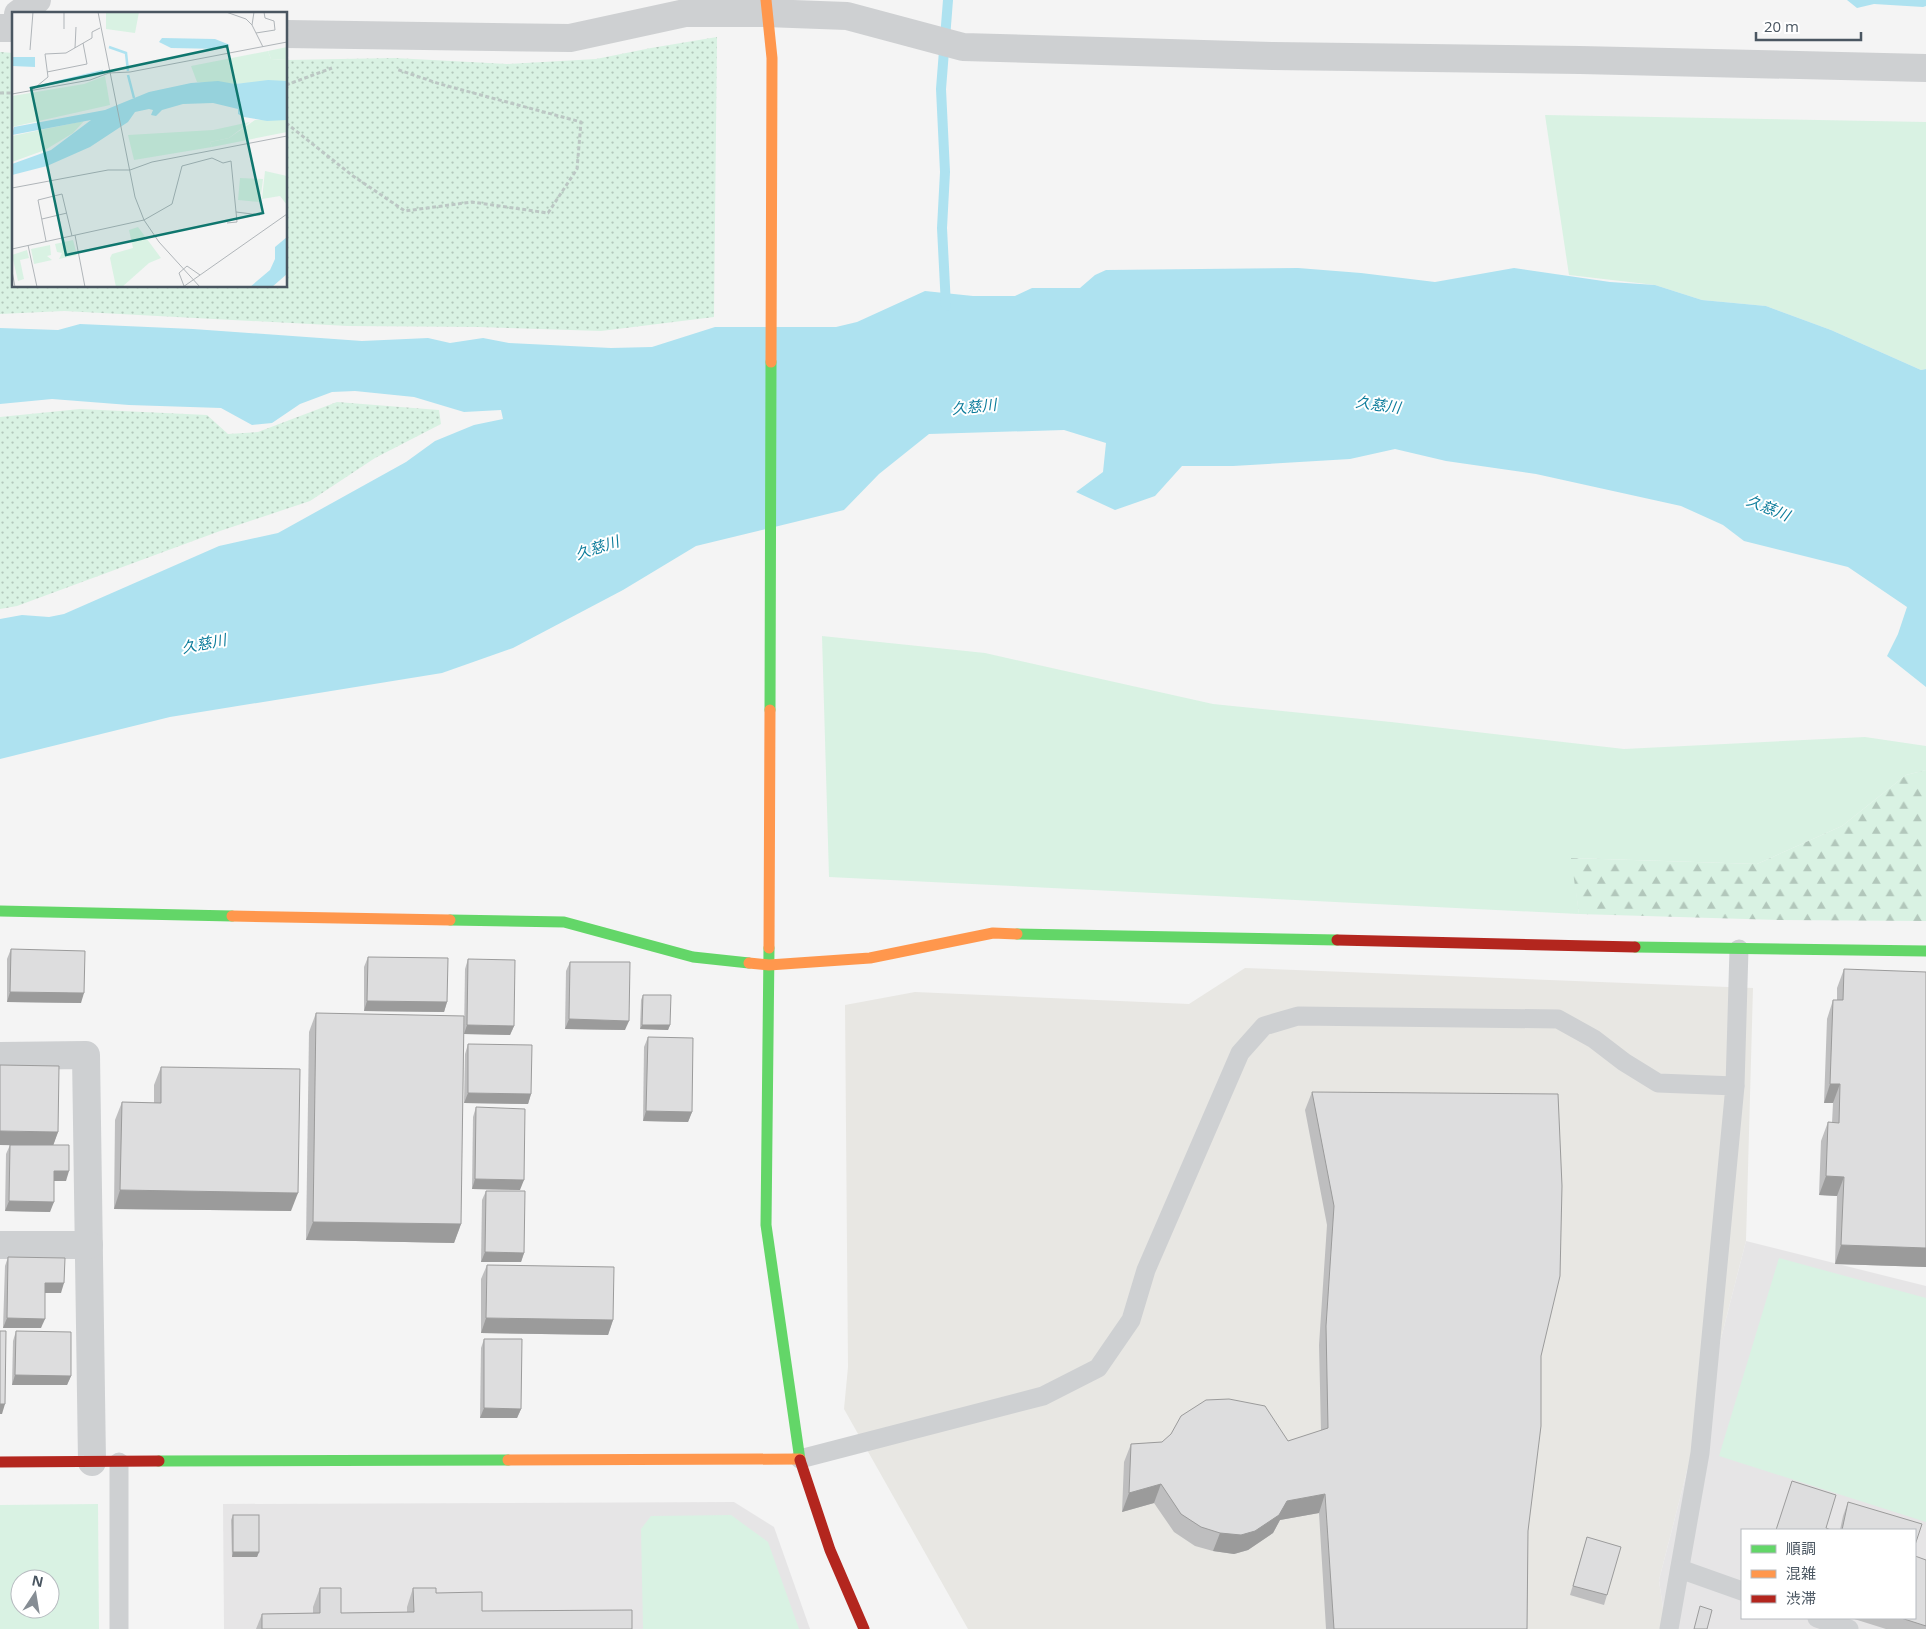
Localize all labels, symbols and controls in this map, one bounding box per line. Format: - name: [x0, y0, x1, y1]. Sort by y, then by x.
- scale bar: [1756, 10, 1861, 42]
- inset map: [12, 12, 288, 288]
- text: 20 m: [1764, 16, 1799, 36]
- water label: 久慈川: [1354, 391, 1404, 417]
- water label: 久慈川: [950, 394, 999, 418]
- water label: 久慈川: [1744, 489, 1795, 526]
- water label: 久慈川: [572, 530, 623, 564]
- water label: 久慈川: [180, 629, 230, 657]
- legend: [1741, 1529, 1916, 1619]
- text: 順調: [1786, 1538, 1816, 1558]
- text: 混雑: [1786, 1563, 1816, 1583]
- north arrow: [10, 1569, 60, 1619]
- text: N: [30, 1570, 45, 1591]
- text: 渋滞: [1786, 1588, 1816, 1608]

